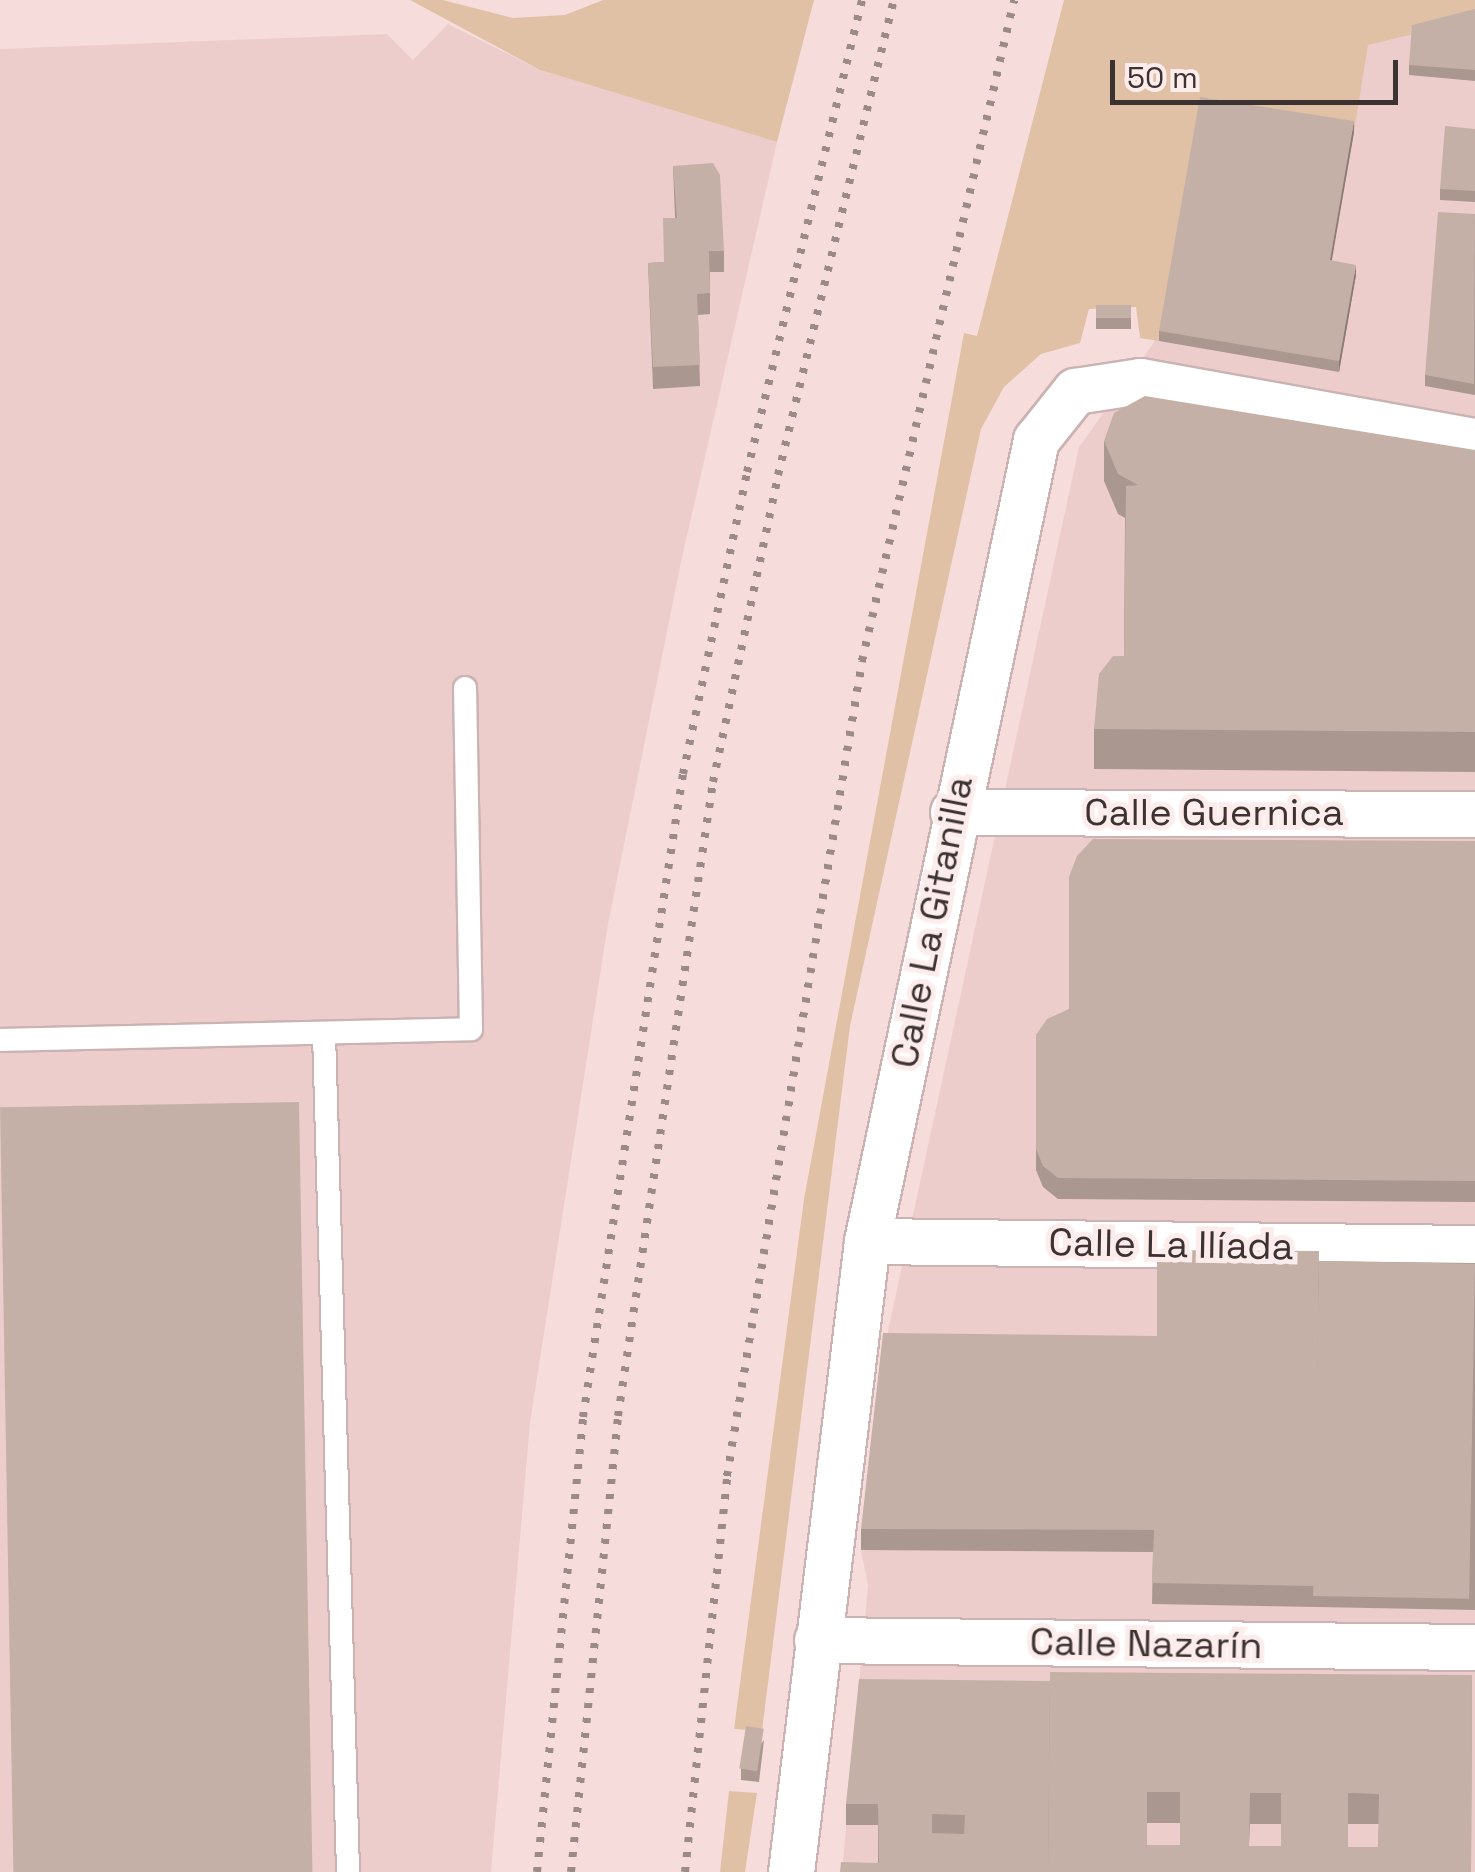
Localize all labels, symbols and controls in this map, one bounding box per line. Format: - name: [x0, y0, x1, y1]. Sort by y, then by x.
- scale bar: [1115, 40, 1402, 102]
- text: 50 m: [1127, 58, 1198, 97]
- street label: Calle La Gitanilla: [881, 772, 983, 1072]
- street label: Calle Guernica: [1084, 790, 1344, 836]
- street label: Calle La Ilíada: [1048, 1220, 1294, 1270]
- street label: Calle Nazarín: [1029, 1619, 1263, 1669]

